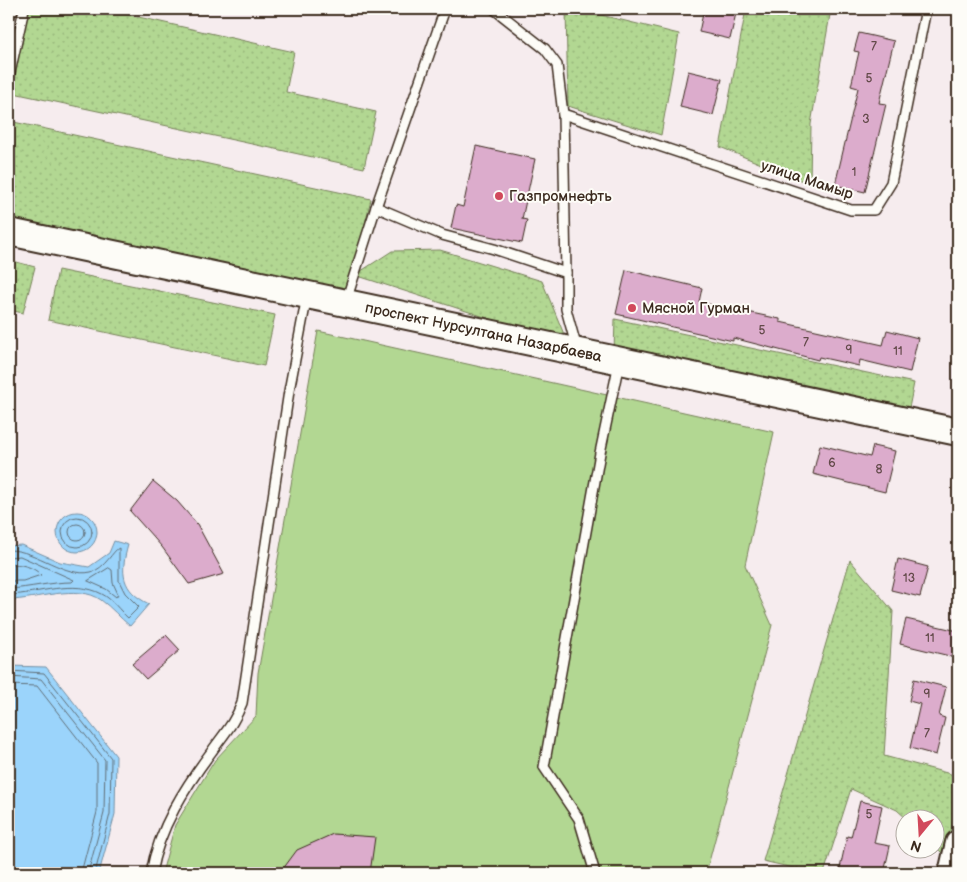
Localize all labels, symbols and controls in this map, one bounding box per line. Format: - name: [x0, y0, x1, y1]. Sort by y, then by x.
- house number: 7: [871, 39, 877, 54]
- house number: 5: [866, 71, 873, 86]
- house number: 3: [862, 112, 870, 127]
- street label: улица Мамыр: [758, 156, 856, 204]
- house number: 1: [852, 165, 856, 180]
- place label: Газпромнефть: [509, 187, 612, 206]
- marker: Газпромнефть: [493, 190, 505, 202]
- street label: проспект Нурсултана Назарбаева: [363, 298, 604, 366]
- place label: Мясной Гурман: [642, 299, 750, 318]
- marker: Мясной Гурман: [626, 302, 638, 314]
- house number: 5: [759, 323, 766, 338]
- house number: 7: [803, 335, 809, 350]
- house number: 9: [846, 343, 853, 358]
- house number: 11: [893, 344, 903, 359]
- house number: 6: [828, 456, 836, 471]
- house number: 8: [876, 462, 883, 477]
- house number: 13: [903, 571, 915, 586]
- house number: 11: [925, 631, 935, 646]
- house number: 9: [924, 687, 931, 702]
- house number: 7: [924, 726, 930, 741]
- house number: 5: [866, 807, 873, 822]
- north arrow: [894, 810, 944, 860]
- text: N: [909, 836, 924, 856]

